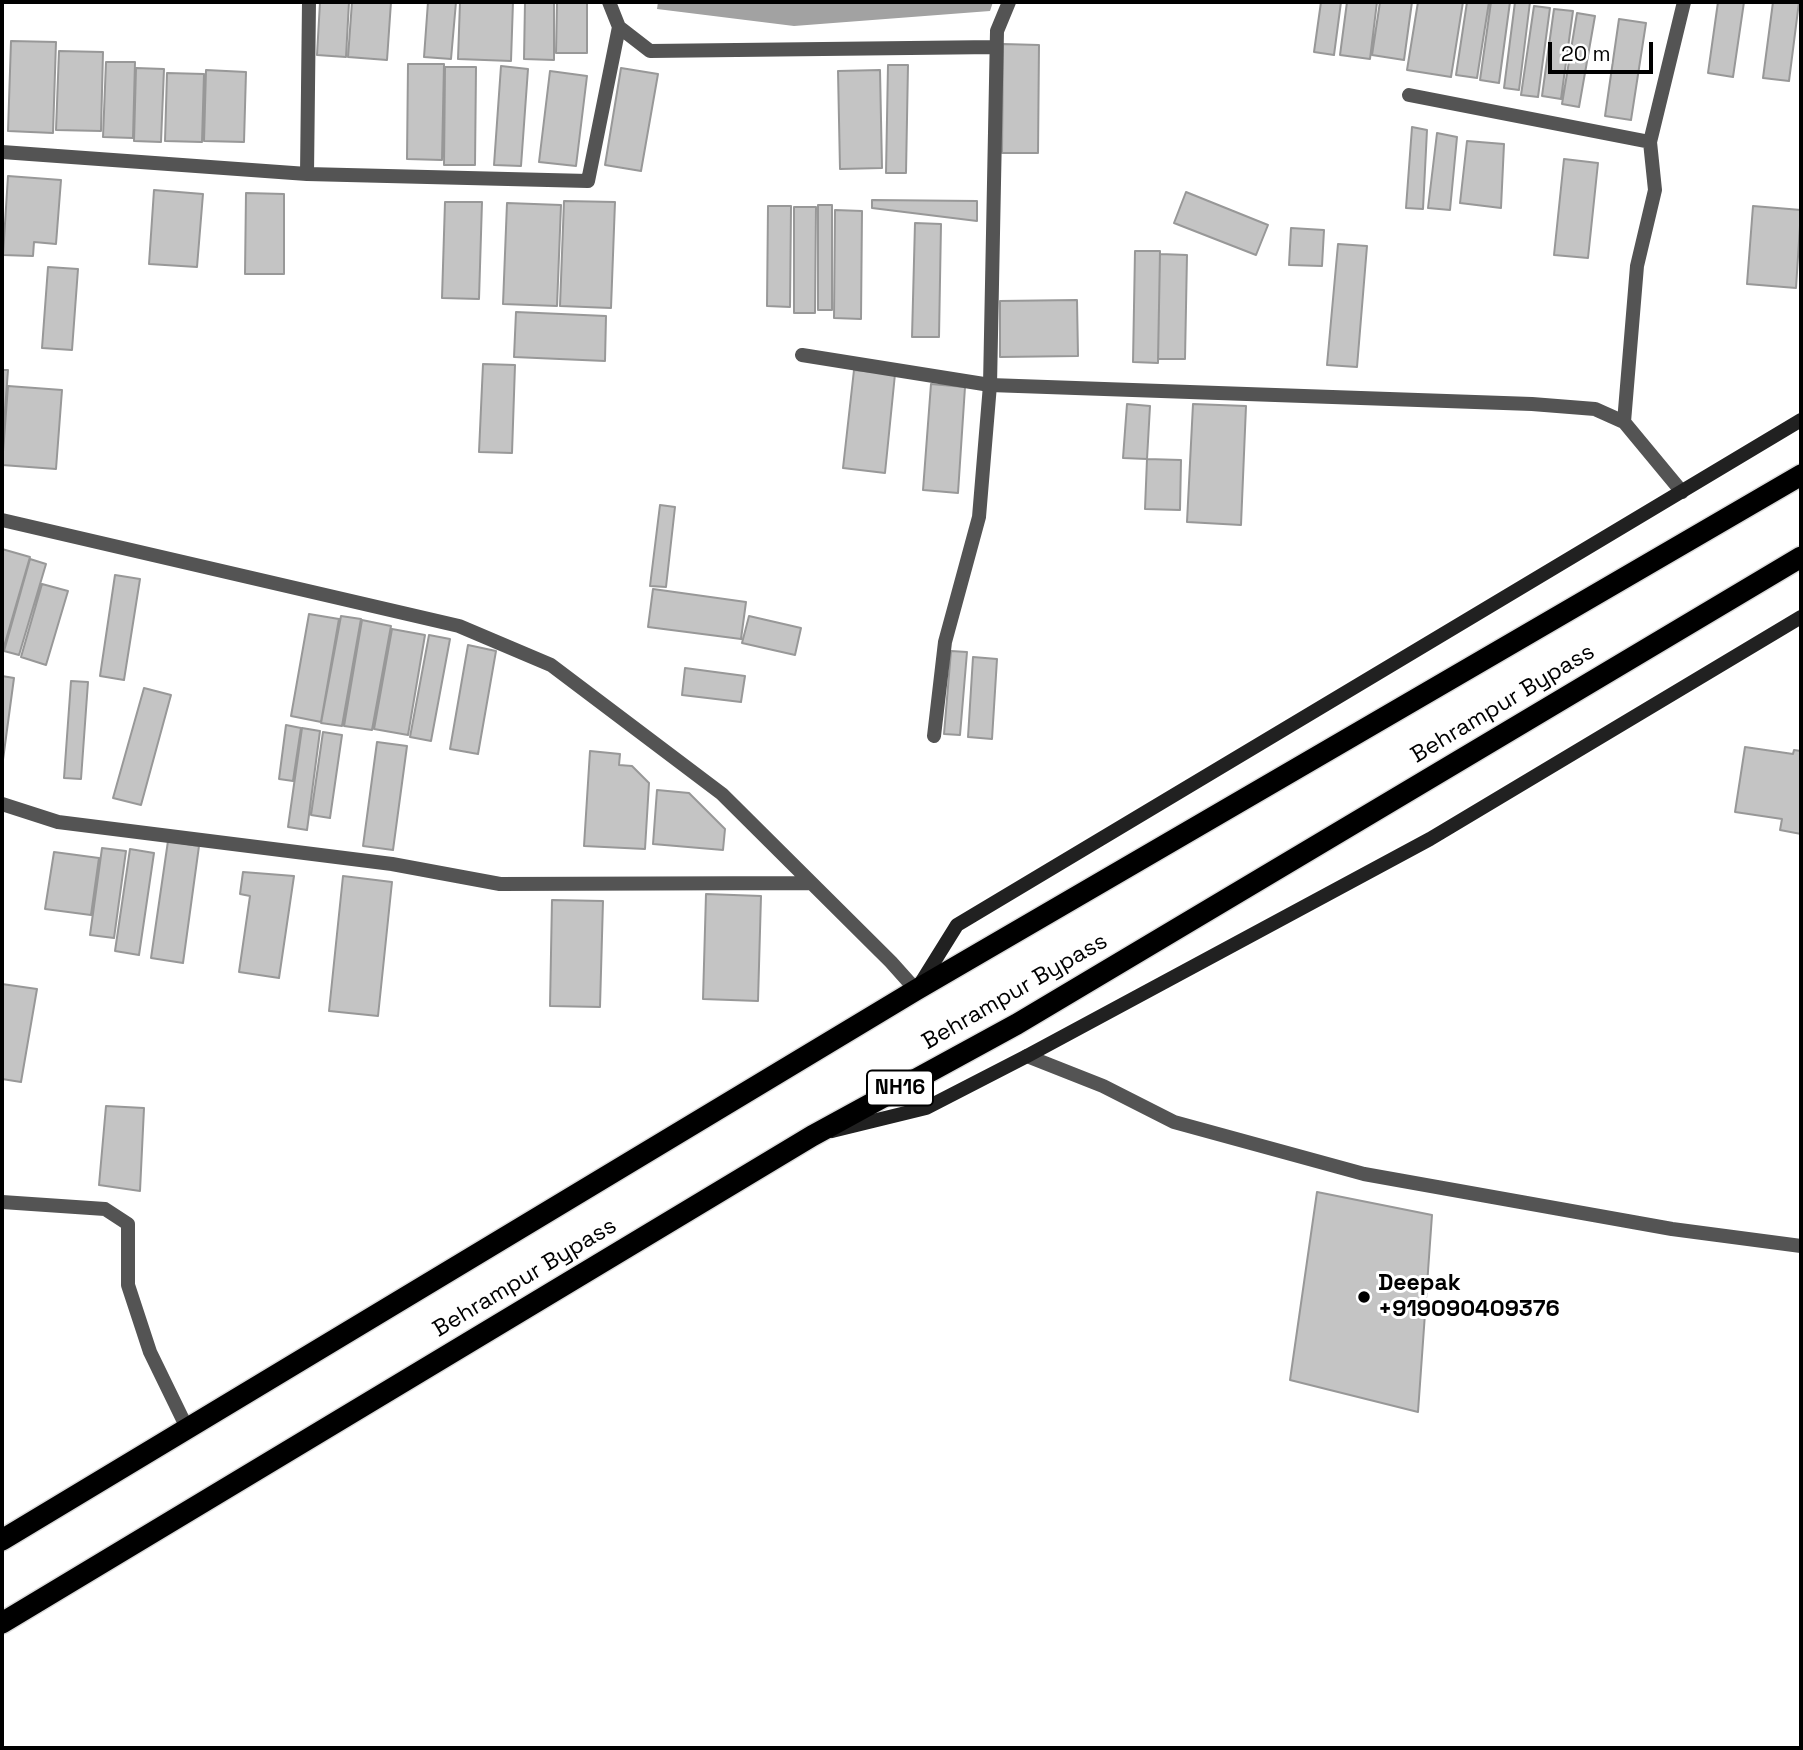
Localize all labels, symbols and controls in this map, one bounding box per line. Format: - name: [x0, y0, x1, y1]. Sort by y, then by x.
- scale bar: [1551, 28, 1656, 72]
- text: 20 m: [1561, 40, 1611, 67]
- street label: Behrampur Bypass: [1406, 638, 1600, 770]
- street label: Behrampur Bypass: [918, 928, 1112, 1056]
- road number: NH16: [867, 1070, 933, 1106]
- street label: Behrampur Bypass: [428, 1212, 622, 1344]
- place label: Deepak +919090409376: [1378, 1270, 1560, 1324]
- marker: Deepak +919090409376: [1356, 1289, 1372, 1305]

